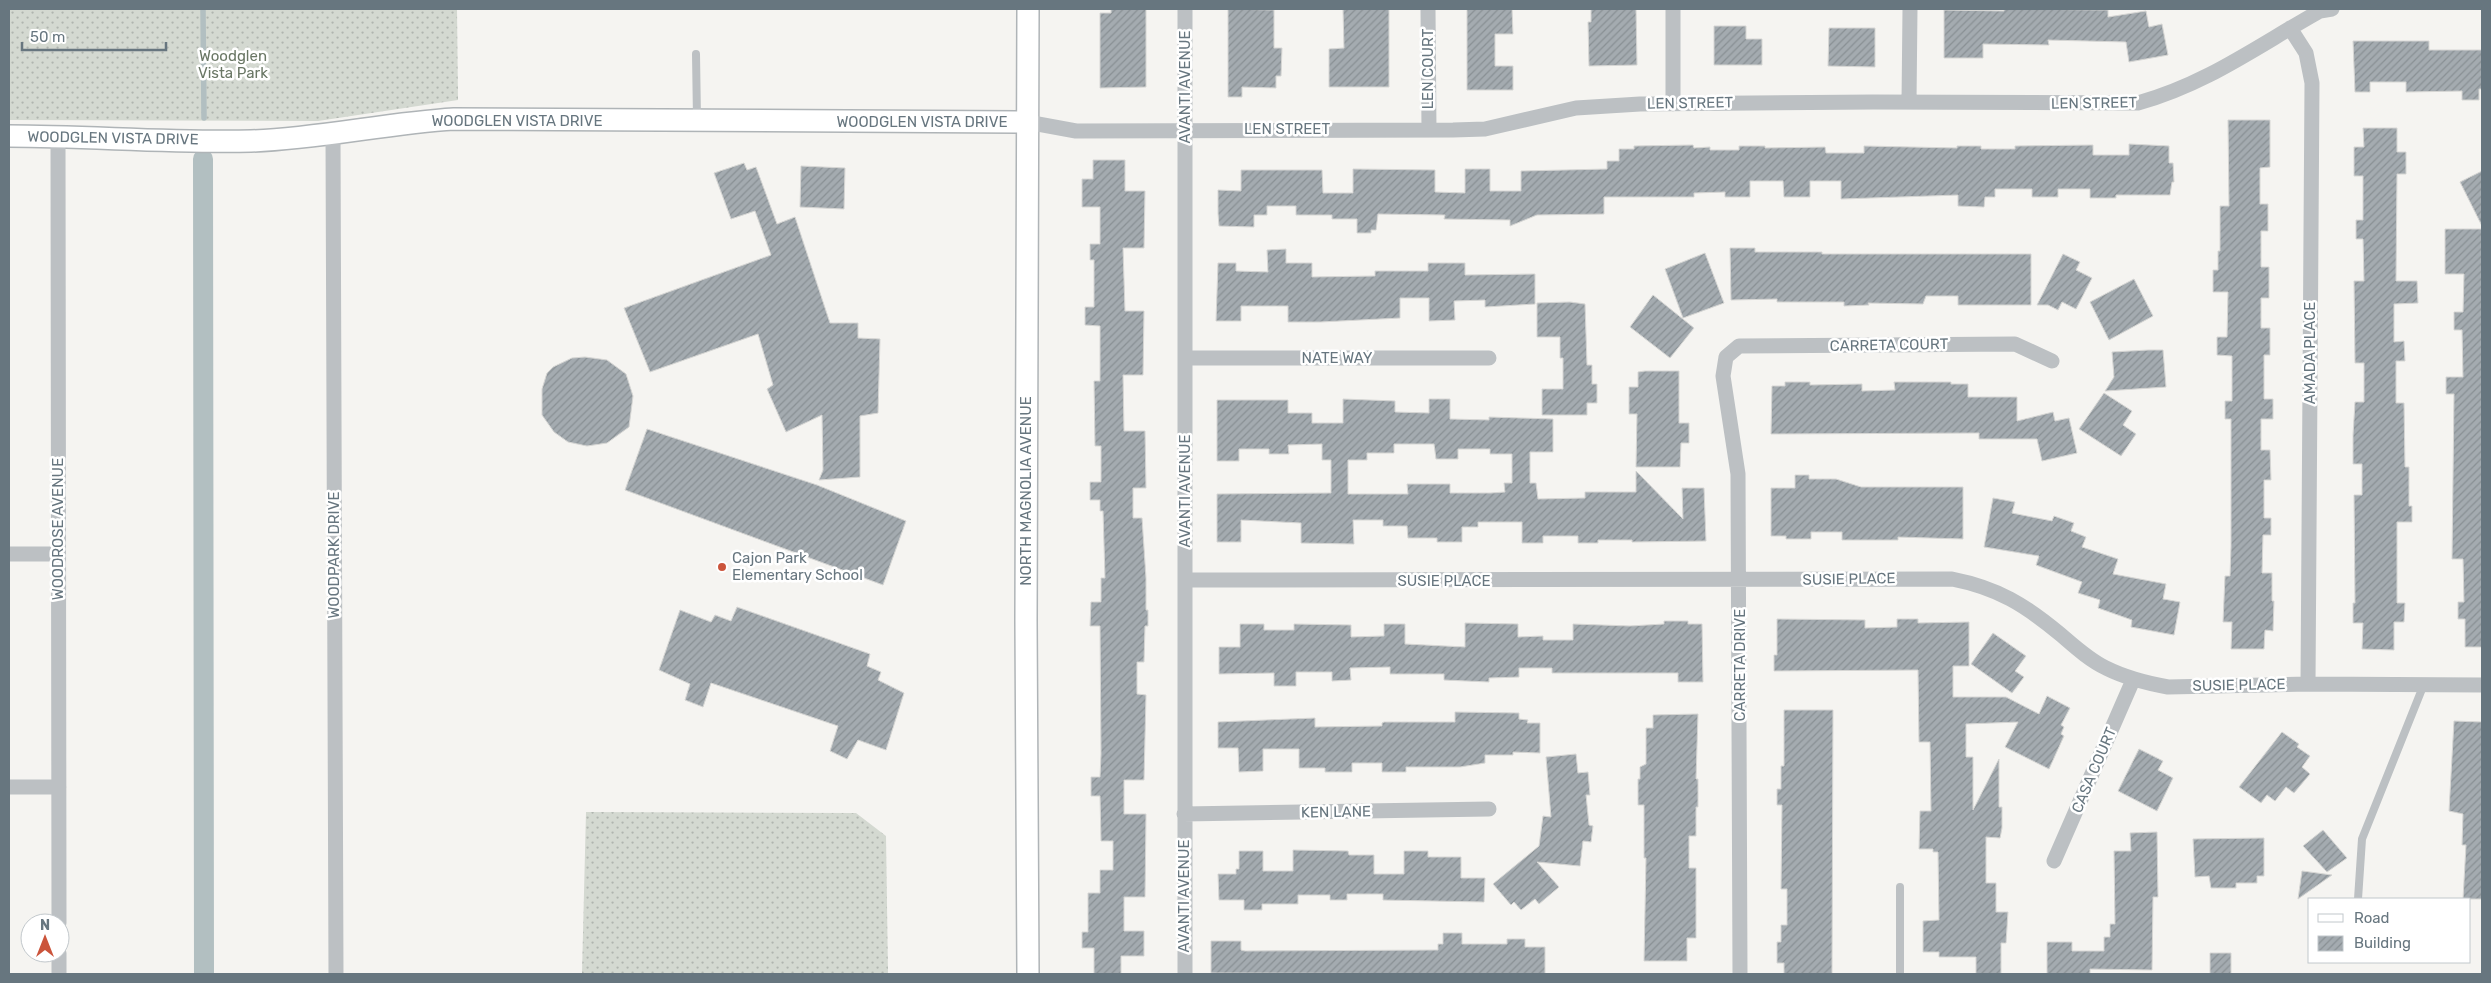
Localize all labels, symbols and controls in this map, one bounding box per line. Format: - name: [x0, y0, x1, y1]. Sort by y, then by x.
- scale bar: [22, 20, 166, 52]
- text: 50 m: [30, 28, 65, 46]
- street label: LEN COURT: [1419, 28, 1437, 109]
- street label: AVANTI AVENUE: [1176, 30, 1194, 144]
- park label: Woodglen Vista Park: [198, 47, 268, 82]
- street label: LEN STREET: [1647, 93, 1734, 113]
- street label: LEN STREET: [2051, 93, 2138, 113]
- street label: WOODGLEN VISTA DRIVE: [431, 112, 603, 130]
- street label: WOODGLEN VISTA DRIVE: [836, 113, 1008, 131]
- street label: LEN STREET: [1244, 120, 1330, 138]
- street label: WOODGLEN VISTA DRIVE: [27, 128, 199, 148]
- street label: AMADA PLACE: [2301, 302, 2319, 404]
- street label: CARRETA COURT: [1830, 335, 1949, 355]
- street label: NATE WAY: [1302, 349, 1373, 367]
- street label: NORTH MAGNOLIA AVENUE: [1017, 396, 1035, 586]
- street label: AVANTI AVENUE: [1176, 434, 1194, 548]
- street label: WOODROSE AVENUE: [49, 458, 67, 600]
- street label: WOODPARK DRIVE: [325, 491, 343, 619]
- place label: Cajon Park Elementary School: [732, 549, 863, 584]
- marker: Cajon Park Elementary School: [716, 561, 728, 573]
- street label: SUSIE PLACE: [1802, 569, 1896, 589]
- street label: SUSIE PLACE: [1397, 572, 1491, 590]
- street label: CARRETA DRIVE: [1731, 609, 1749, 721]
- street label: SUSIE PLACE: [2192, 675, 2286, 695]
- street label: CASA COURT: [2068, 724, 2120, 816]
- street label: KEN LANE: [1301, 802, 1371, 822]
- street label: AVANTI AVENUE: [1175, 839, 1193, 953]
- legend: [2308, 898, 2471, 963]
- text: Road: [2354, 909, 2390, 927]
- north arrow: [20, 913, 70, 963]
- text: N: [40, 917, 50, 934]
- text: Building: [2354, 934, 2411, 952]

